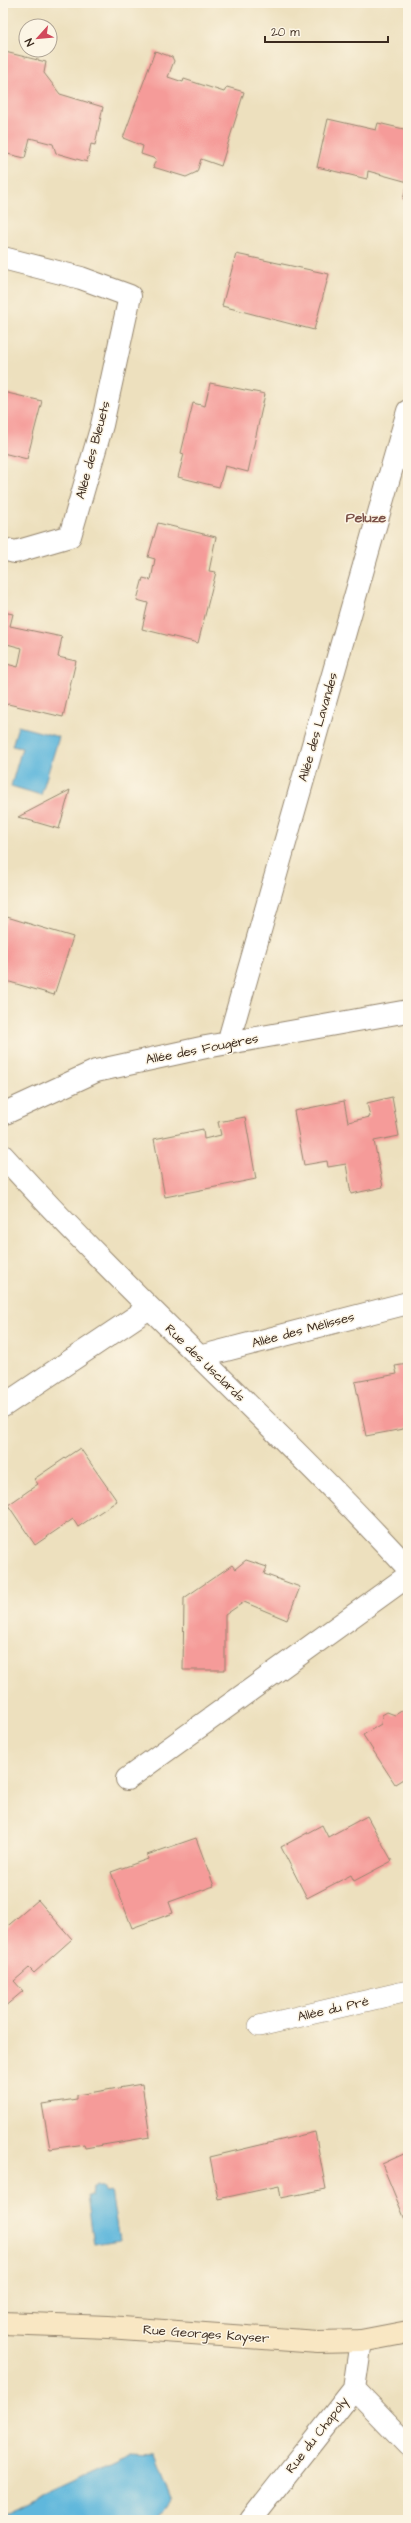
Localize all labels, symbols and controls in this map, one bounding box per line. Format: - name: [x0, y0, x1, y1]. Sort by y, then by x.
- north arrow: [18, 18, 58, 58]
- scale bar: [265, 18, 388, 44]
- text: 20 m: [271, 24, 300, 41]
- text: N: [21, 36, 38, 49]
- street label: Allée des Bleuets: [71, 399, 115, 501]
- district label: Peluze: [346, 508, 387, 528]
- street label: Allée des Lavandes: [294, 670, 342, 784]
- street label: Allée des Fougères: [144, 1029, 261, 1070]
- street label: Allée des Mélisses: [250, 1308, 357, 1352]
- street label: Rue des Usclards: [161, 1320, 249, 1406]
- street label: Allée du Pré: [296, 1992, 370, 2026]
- street label: Rue Georges Kayser: [142, 2321, 270, 2348]
- street label: Rue du Chapoly: [281, 2393, 353, 2478]

